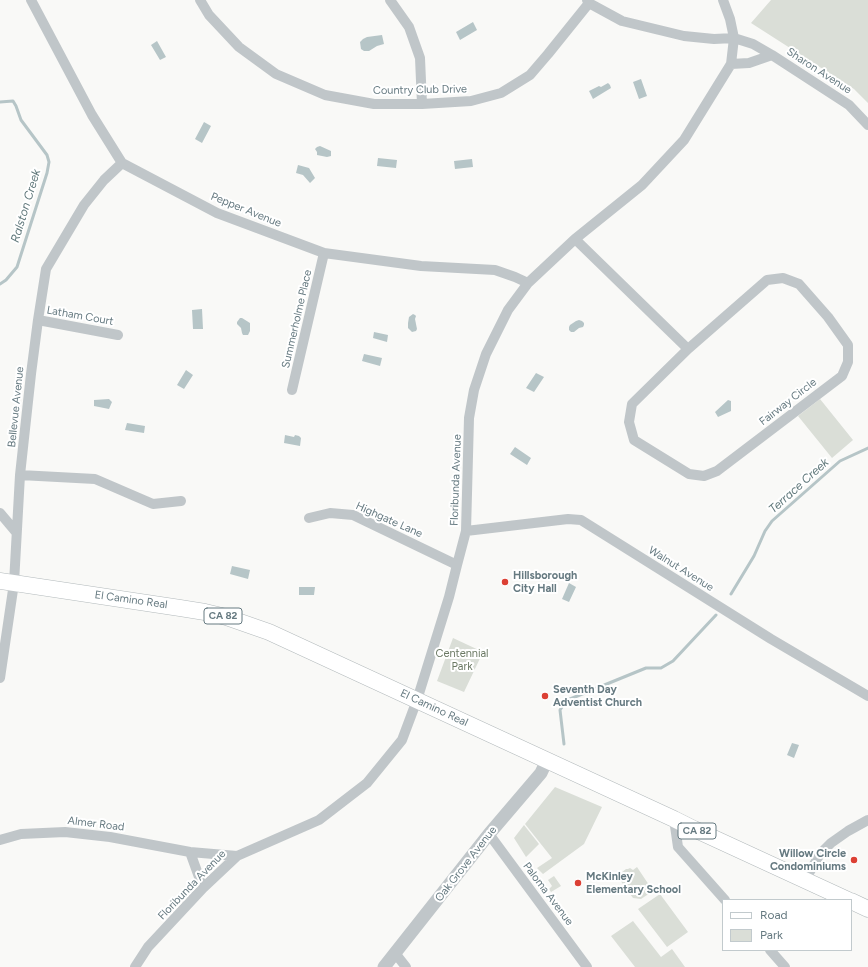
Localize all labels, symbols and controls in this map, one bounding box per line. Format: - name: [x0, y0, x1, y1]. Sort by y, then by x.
- street label: Sharon Avenue: [784, 45, 854, 97]
- street label: Country Club Drive: [373, 83, 467, 97]
- water label: Ralston Creek: [8, 168, 44, 244]
- street label: Pepper Avenue: [209, 190, 283, 230]
- street label: Summerholme Place: [279, 268, 315, 370]
- street label: Latham Court: [46, 304, 114, 328]
- street label: Bellevue Avenue: [5, 366, 27, 448]
- street label: Fairway Circle: [757, 376, 819, 428]
- street label: Floribunda Avenue: [448, 434, 464, 526]
- water label: Terrace Creek: [766, 455, 832, 517]
- street label: Highgate Lane: [354, 499, 424, 541]
- street label: Walnut Avenue: [646, 544, 716, 594]
- place label: Hillsborough City Hall: [513, 569, 577, 595]
- marker: Hillsborough City Hall: [500, 577, 510, 587]
- street label: El Camino Real: [94, 588, 168, 612]
- road number: CA 82: [204, 608, 242, 624]
- park label: Centennial Park: [435, 647, 489, 673]
- place label: Seventh Day Adventist Church: [553, 683, 642, 709]
- street label: El Camino Real: [398, 687, 470, 729]
- marker: Seventh Day Adventist Church: [540, 691, 550, 701]
- street label: Almer Road: [67, 814, 125, 834]
- road number: CA 82: [678, 823, 716, 839]
- street label: Oak Grove Avenue: [432, 824, 500, 904]
- street label: Floribunda Avenue: [155, 847, 229, 923]
- place label: Willow Circle Condominiums: [770, 847, 846, 873]
- marker: Willow Circle Condominiums: [849, 855, 859, 865]
- street label: Paloma Avenue: [520, 860, 576, 928]
- place label: McKinley Elementary School: [586, 870, 681, 896]
- marker: McKinley Elementary School: [573, 878, 583, 888]
- legend: [722, 899, 852, 951]
- text: Road: [760, 908, 788, 922]
- text: Park: [760, 928, 783, 942]

